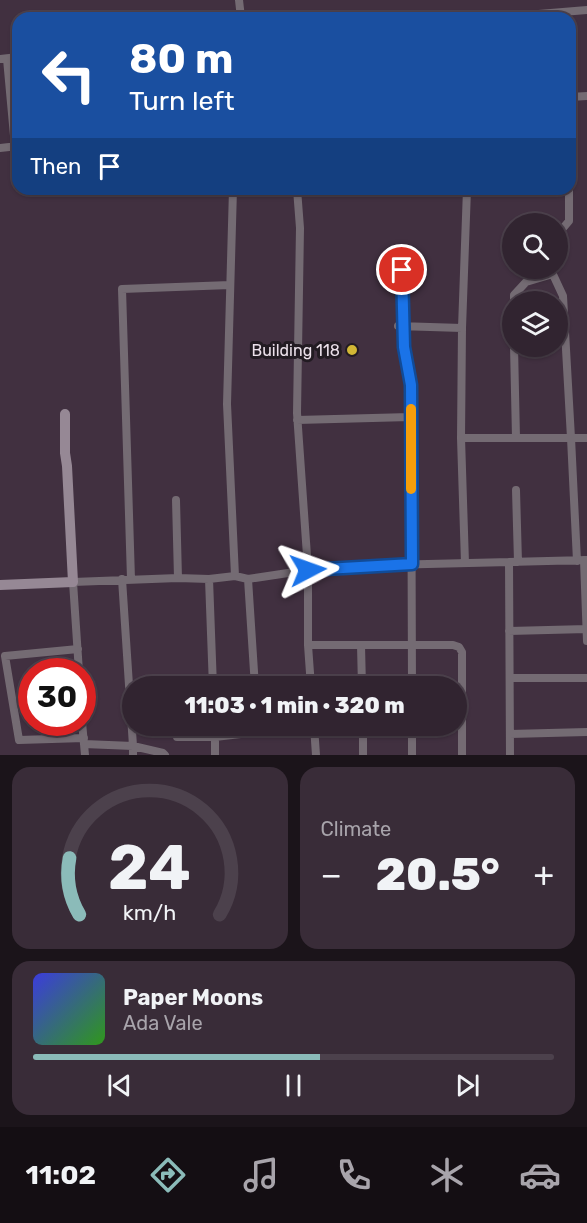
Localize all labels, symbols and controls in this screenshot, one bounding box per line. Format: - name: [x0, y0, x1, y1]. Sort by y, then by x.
- text: 80 m: [129, 34, 233, 84]
- icon: left: [30, 36, 108, 114]
- text: Turn left: [129, 85, 234, 117]
- icon: arrive: [93, 150, 126, 183]
- text: Then: [30, 153, 81, 180]
- map controls: [502, 213, 568, 357]
- button: search: [502, 213, 568, 279]
- pin: [376, 244, 427, 295]
- icon: arrive: [385, 253, 418, 286]
- button: layers: [502, 291, 568, 357]
- place label: Building 118: [251, 341, 340, 360]
- marker: Building 118: [345, 343, 359, 357]
- position arrow: [276, 538, 340, 602]
- speed limit sign: 30: [18, 658, 96, 736]
- text: 11:03 · 1 min · 320 m: [184, 692, 405, 719]
- text: Climate: [321, 817, 391, 841]
- text: 24: [108, 831, 191, 905]
- text: 20.5°: [376, 848, 500, 901]
- text: −: [321, 855, 342, 894]
- text: +: [533, 855, 554, 894]
- text: km/h: [123, 900, 177, 925]
- text: Paper Moons: [123, 984, 263, 1011]
- text: Ada Vale: [123, 1011, 203, 1035]
- icon: previous: [103, 1069, 136, 1102]
- icon: pause: [277, 1069, 310, 1102]
- icon: next: [451, 1069, 484, 1102]
- icon: directions: [147, 1154, 189, 1196]
- icon: music: [240, 1154, 282, 1196]
- icon: phone: [333, 1154, 375, 1196]
- icon: climate: [426, 1154, 468, 1196]
- icon: car: [519, 1154, 561, 1196]
- text: 11:02: [26, 1159, 96, 1191]

